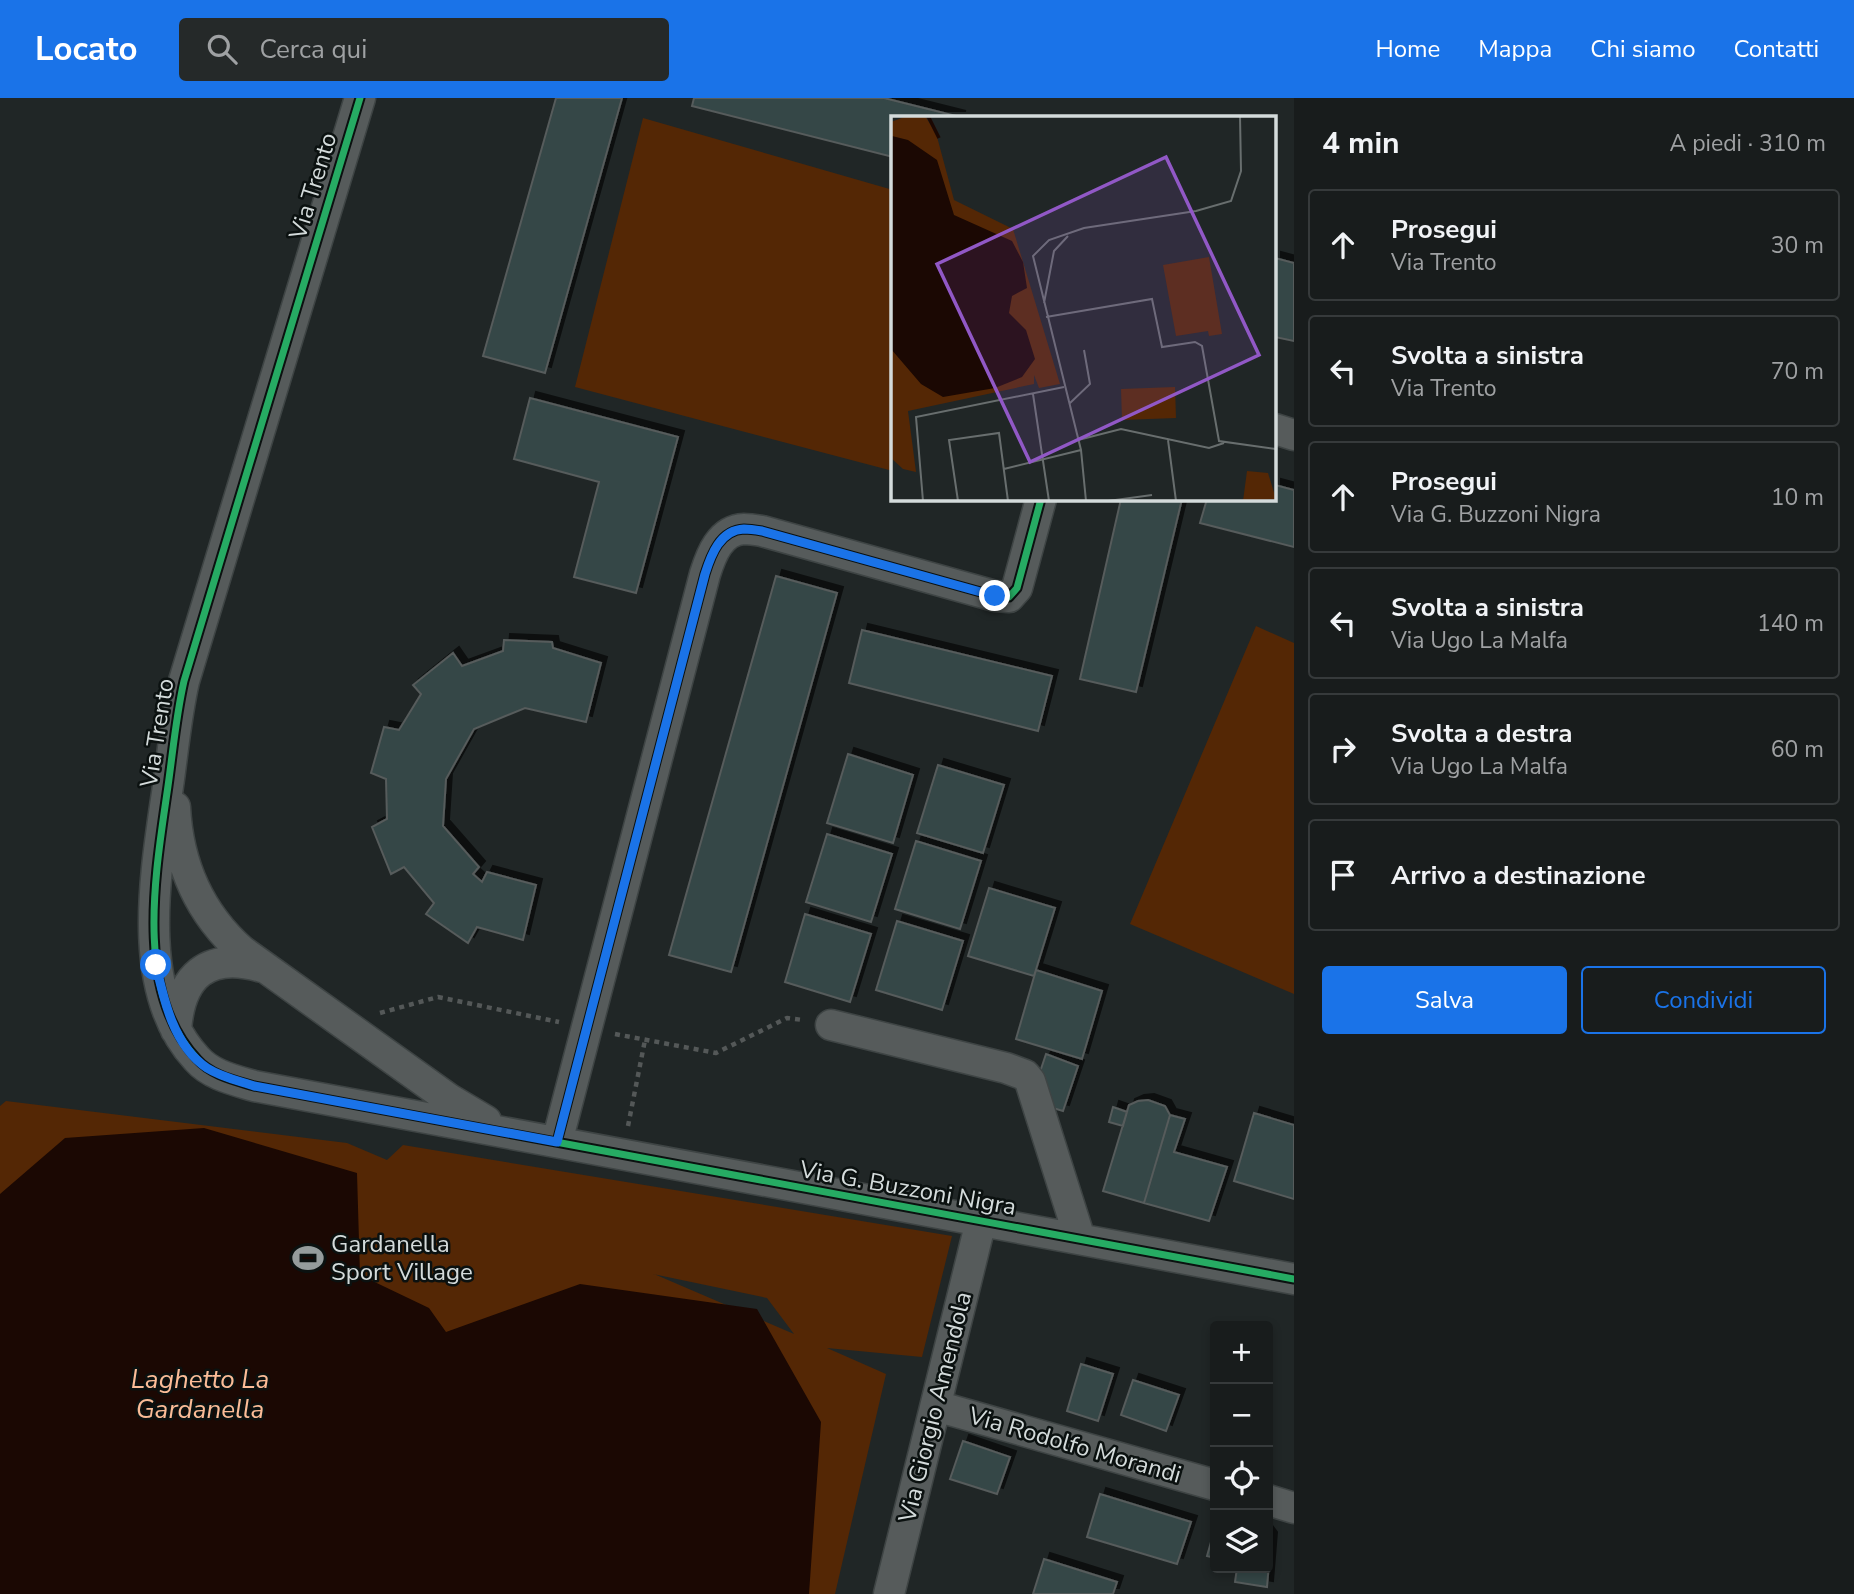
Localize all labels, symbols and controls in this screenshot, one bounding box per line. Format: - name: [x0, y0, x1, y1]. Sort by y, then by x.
- search box: [179, 18, 669, 81]
- text: Locato: [35, 27, 137, 72]
- icon: search: [203, 30, 241, 68]
- text: Cerca qui: [259, 32, 367, 67]
- text: Home: [1375, 33, 1440, 65]
- text: Mappa: [1478, 33, 1552, 65]
- text: Chi siamo: [1590, 33, 1696, 65]
- text: Contatti: [1734, 33, 1819, 65]
- inset map: [891, 116, 1276, 500]
- text: 4 min: [1322, 123, 1400, 164]
- text: A piedi · 310 m: [1670, 128, 1826, 159]
- street label: Via Trento: [281, 129, 344, 244]
- text: Prosegui: [1391, 212, 1497, 247]
- icon: ahead: [1324, 226, 1362, 264]
- text: 30 m: [1771, 230, 1824, 261]
- text: Via Trento: [1391, 247, 1496, 278]
- text: Svolta a sinistra: [1391, 338, 1584, 373]
- icon: left: [1324, 352, 1362, 390]
- text: 70 m: [1771, 356, 1824, 387]
- text: Via Trento: [1391, 373, 1496, 404]
- text: Prosegui: [1391, 464, 1497, 499]
- icon: ahead: [1324, 478, 1362, 516]
- text: 10 m: [1771, 482, 1824, 513]
- text: Via G. Buzzoni Nigra: [1391, 499, 1601, 530]
- route end: [979, 580, 1010, 611]
- text: Svolta a sinistra: [1391, 590, 1584, 625]
- icon: left: [1324, 604, 1362, 642]
- text: 140 m: [1757, 608, 1824, 639]
- text: Via Ugo La Malfa: [1391, 625, 1568, 656]
- street label: Via Trento: [132, 676, 181, 791]
- text: Svolta a destra: [1391, 716, 1573, 751]
- icon: right: [1324, 730, 1362, 768]
- text: 60 m: [1771, 734, 1824, 765]
- text: Via Ugo La Malfa: [1391, 751, 1568, 782]
- icon: arrive: [1324, 856, 1362, 894]
- text: Arrivo a destinazione: [1391, 858, 1646, 893]
- route start: [140, 949, 171, 980]
- button: Salva: [1322, 966, 1567, 1034]
- button: Condividi: [1581, 966, 1826, 1034]
- street label: Via G. Buzzoni Nigra: [796, 1153, 1019, 1223]
- place label: Gardanella Sport Village: [331, 1228, 473, 1288]
- sports icon: Gardanella Sport Village: [291, 1241, 325, 1275]
- street label: Via Giorgio Amendola: [891, 1288, 979, 1527]
- map controls: [1210, 1321, 1273, 1573]
- button: +: [1210, 1321, 1273, 1384]
- water label: Laghetto La Gardanella: [131, 1362, 269, 1427]
- button: −: [1210, 1384, 1273, 1447]
- street label: Via Rodolfo Morandi: [964, 1399, 1185, 1491]
- button: locate: [1210, 1447, 1273, 1510]
- button: layers: [1210, 1510, 1273, 1573]

